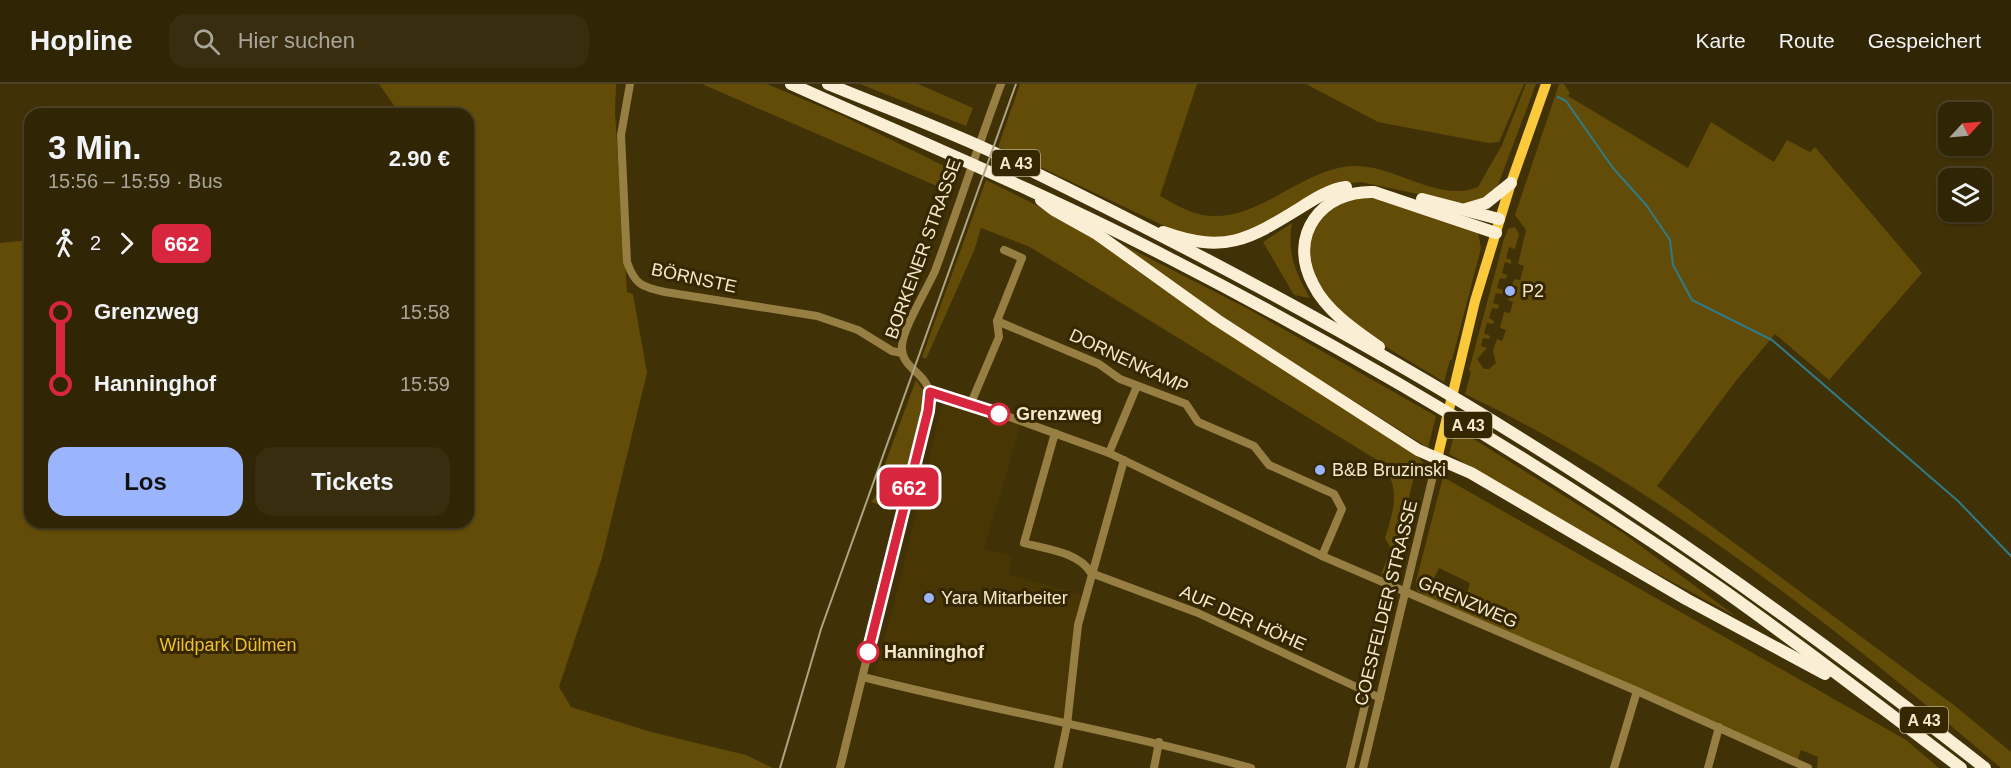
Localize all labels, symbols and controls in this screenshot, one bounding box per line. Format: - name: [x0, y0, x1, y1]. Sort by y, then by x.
- search box: [169, 14, 589, 68]
- text: Hopline: [30, 25, 133, 56]
- icon: search: [190, 25, 223, 58]
- text: Hier suchen: [238, 28, 355, 53]
- text: Karte: [1696, 29, 1746, 52]
- text: Route: [1779, 29, 1835, 52]
- text: Gespeichert: [1868, 29, 1981, 52]
- north arrow: [1938, 102, 1992, 156]
- map controls: [1938, 102, 1992, 222]
- text: 3 Min.: [48, 129, 142, 166]
- text: 2.90 €: [389, 146, 450, 171]
- road number: A 43: [992, 150, 1040, 176]
- street label: BORKENER STRASSE: [881, 156, 965, 342]
- button: layers: [1938, 168, 1992, 222]
- text: 15:56 – 15:59 · Bus: [48, 170, 223, 192]
- icon: walk: [48, 227, 81, 260]
- icon: forward: [110, 227, 143, 260]
- text: 2: [90, 232, 101, 254]
- text: 662: [164, 232, 199, 255]
- street label: BÖRNSTE: [649, 259, 739, 297]
- place label: P2: [1522, 281, 1544, 301]
- marker: P2: [1503, 284, 1517, 298]
- text: Grenzweg: [94, 299, 199, 324]
- text: 15:58: [400, 301, 450, 323]
- street label: DORNENKAMP: [1066, 325, 1192, 397]
- text: Hanninghof: [94, 371, 216, 396]
- text: 15:59: [400, 373, 450, 395]
- marker: Grenzweg: [988, 403, 1010, 425]
- place label: Grenzweg: [1016, 404, 1102, 424]
- road number: A 43: [1444, 412, 1492, 438]
- button: Los: [48, 447, 243, 516]
- button: Tickets: [255, 447, 450, 516]
- place label: B&B Bruzinski: [1332, 460, 1446, 480]
- marker: B&B Bruzinski: [1313, 463, 1327, 477]
- line badge: 662: [874, 468, 944, 506]
- text: 662: [891, 476, 927, 499]
- street label: COESFELDER STRASSE: [1351, 498, 1421, 708]
- street label: GRENZWEG: [1415, 572, 1521, 632]
- street label: AUF DER HÖHE: [1177, 581, 1309, 655]
- place label: Yara Mitarbeiter: [941, 588, 1068, 608]
- marker: Yara Mitarbeiter: [922, 591, 936, 605]
- park label: Wildpark Dülmen: [159, 635, 297, 655]
- marker: Hanninghof: [857, 641, 879, 663]
- place label: Hanninghof: [884, 642, 985, 662]
- road number: A 43: [1900, 707, 1948, 733]

